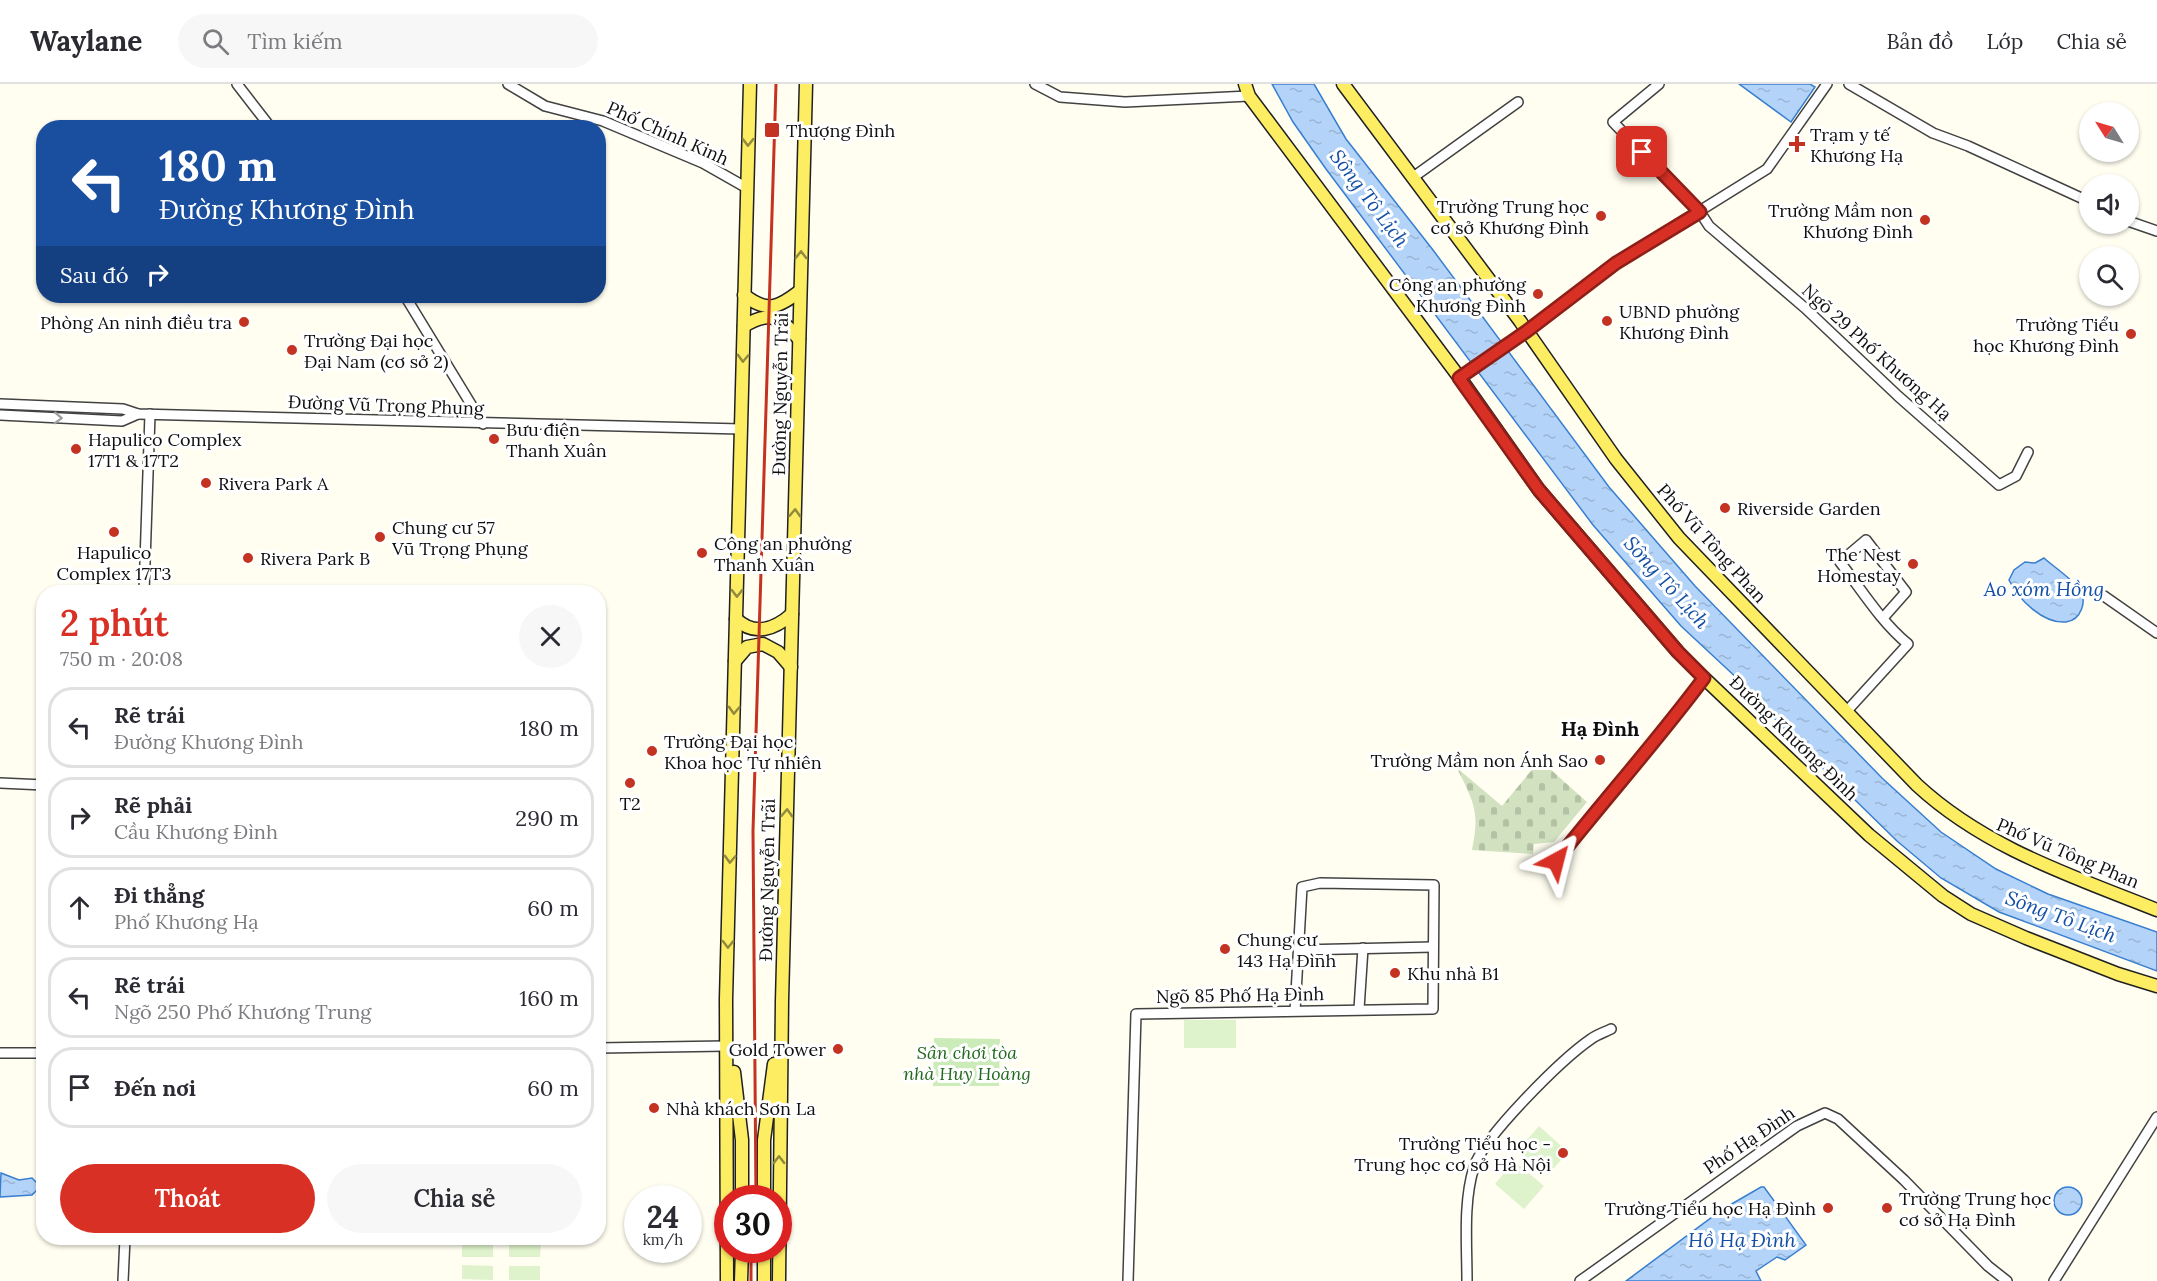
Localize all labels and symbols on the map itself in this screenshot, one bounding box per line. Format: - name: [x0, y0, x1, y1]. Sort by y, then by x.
- street label: Phố Chính Kinh: [604, 96, 733, 170]
- north arrow: [2079, 102, 2139, 162]
- place label: Thượng Đình: [786, 119, 896, 142]
- marker: Thượng Đình: [763, 121, 781, 139]
- place label: Trạm y tế Khương Hạ: [1810, 123, 1903, 167]
- pin: [1616, 126, 1667, 177]
- marker: Trạm y tế Khương Hạ: [1788, 135, 1806, 153]
- one-way arrow: [742, 138, 755, 147]
- water label: Sông Tô Lịch: [1325, 144, 1415, 252]
- place label: Trường Trung học cơ sở Khương Đình: [1430, 195, 1589, 239]
- place label: Trường Mầm non Khương Đình: [1768, 199, 1913, 243]
- marker: Trường Trung học cơ sở Khương Đình: [1594, 209, 1608, 223]
- marker: Trường Mầm non Khương Đình: [1918, 213, 1932, 227]
- one-way arrow: [795, 251, 807, 260]
- place label: Công an phường Khương Đình: [1389, 273, 1527, 317]
- street label: Ngõ 29 Phố Khương Hạ: [1797, 279, 1957, 425]
- marker: Công an phường Khương Đình: [1531, 287, 1545, 301]
- place label: UBND phường Khương Đình: [1619, 300, 1740, 344]
- place label: Phòng An ninh điều tra: [40, 311, 232, 334]
- street label: Đường Nguyễn Trãi: [767, 312, 793, 476]
- place label: Trường Tiểu học Khương Đình: [1973, 313, 2119, 357]
- marker: UBND phường Khương Đình: [1600, 314, 1614, 328]
- marker: Phòng An ninh điều tra: [237, 315, 251, 329]
- marker: Trường Tiểu học Khương Đình: [2124, 327, 2138, 341]
- place label: Trường Đại học Đại Nam (cơ sở 2): [304, 329, 448, 373]
- marker: Trường Đại học Đại Nam (cơ sở 2): [285, 343, 299, 357]
- one-way arrow: [737, 354, 749, 363]
- street label: Đường Vũ Trọng Phụng: [288, 390, 485, 420]
- one-way arrow: [54, 411, 63, 424]
- place label: Bưu điện Thanh Xuân: [506, 418, 607, 462]
- place label: Hapulico Complex 17T1 & 17T2: [88, 428, 242, 472]
- marker: Bưu điện Thanh Xuân: [487, 432, 501, 446]
- marker: Hapulico Complex 17T1 & 17T2: [69, 442, 83, 456]
- place label: Rivera Park A: [218, 472, 329, 495]
- marker: Rivera Park A: [199, 476, 213, 490]
- street label: Phố Vũ Tông Phan: [1652, 479, 1772, 607]
- place label: Riverside Garden: [1737, 497, 1881, 520]
- marker: Riverside Garden: [1718, 501, 1732, 515]
- one-way arrow: [788, 509, 801, 518]
- place label: Chung cư 57 Vũ Trọng Phụng: [391, 516, 529, 560]
- marker: Hapulico Complex 17T3: [107, 525, 121, 539]
- marker: Chung cư 57 Vũ Trọng Phụng: [373, 530, 387, 544]
- water label: Sông Tô Lịch: [1619, 531, 1715, 634]
- place label: Công an phường Thanh Xuân: [714, 532, 852, 576]
- place label: Hapulico Complex 17T3: [56, 541, 172, 585]
- place label: The Nest Homestay: [1817, 543, 1901, 587]
- marker: Công an phường Thanh Xuân: [695, 546, 709, 560]
- place label: Rivera Park B: [260, 547, 370, 570]
- marker: Rivera Park B: [241, 551, 255, 565]
- marker: The Nest Homestay: [1906, 557, 1920, 571]
- water label: Ao xóm Hồng: [1983, 576, 2104, 601]
- one-way arrow: [730, 588, 743, 597]
- street label: Đường Khương Đình: [1725, 671, 1863, 806]
- one-way arrow: [727, 705, 740, 714]
- district label: Hạ Đình: [1561, 716, 1640, 741]
- place label: Trường Đại học Khoa học Tự nhiên: [664, 730, 822, 774]
- marker: Trường Đại học Khoa học Tự nhiên: [645, 744, 659, 758]
- place label: Trường Mầm non Ánh Sao: [1371, 749, 1588, 772]
- marker: Trường Mầm non Ánh Sao: [1593, 753, 1607, 767]
- marker: T2: [623, 776, 637, 790]
- place label: T2: [619, 792, 641, 815]
- street label: Đường Nguyễn Trãi: [754, 798, 780, 962]
- one-way arrow: [780, 809, 793, 818]
- street label: Phố Vũ Tông Phan: [1993, 813, 2143, 893]
- position arrow: [1524, 829, 1588, 893]
- one-way arrow: [723, 854, 736, 863]
- water label: Sông Tô Lịch: [2002, 884, 2120, 948]
- place label: Chung cư 143 Hạ Đình: [1237, 928, 1337, 972]
- one-way arrow: [721, 939, 734, 948]
- marker: Chung cư 143 Hạ Đình: [1218, 942, 1232, 956]
- place label: Khu nhà B1: [1407, 962, 1499, 985]
- marker: Khu nhà B1: [1388, 966, 1402, 980]
- street label: Ngõ 85 Phố Hạ Đình: [1156, 982, 1325, 1008]
- place label: Gold Tower: [729, 1038, 826, 1061]
- park label: Sân chơi tòa nhà Huy Hoàng: [903, 1041, 1031, 1085]
- marker: Gold Tower: [831, 1042, 845, 1056]
- place label: Nhà khách Sơn La: [666, 1097, 816, 1120]
- marker: Nhà khách Sơn La: [647, 1101, 661, 1115]
- street label: Phố Hạ Đình: [1699, 1101, 1799, 1179]
- place label: Trường Tiểu học - Trung học cơ sở Hà Nội: [1354, 1132, 1551, 1176]
- marker: Trường Tiểu học - Trung học cơ sở Hà Nội: [1556, 1146, 1570, 1160]
- one-way arrow: [773, 1155, 785, 1164]
- speed limit sign: 30: [714, 1185, 792, 1263]
- place label: Trường Trung học cơ sở Hạ Đình: [1899, 1187, 2051, 1231]
- place label: Trường Tiểu học Hạ Đình: [1604, 1197, 1816, 1220]
- marker: Trường Tiểu học Hạ Đình: [1821, 1201, 1835, 1215]
- marker: Trường Trung học cơ sở Hạ Đình: [1880, 1201, 1894, 1215]
- water label: Hồ Hạ Đình: [1688, 1227, 1796, 1252]

